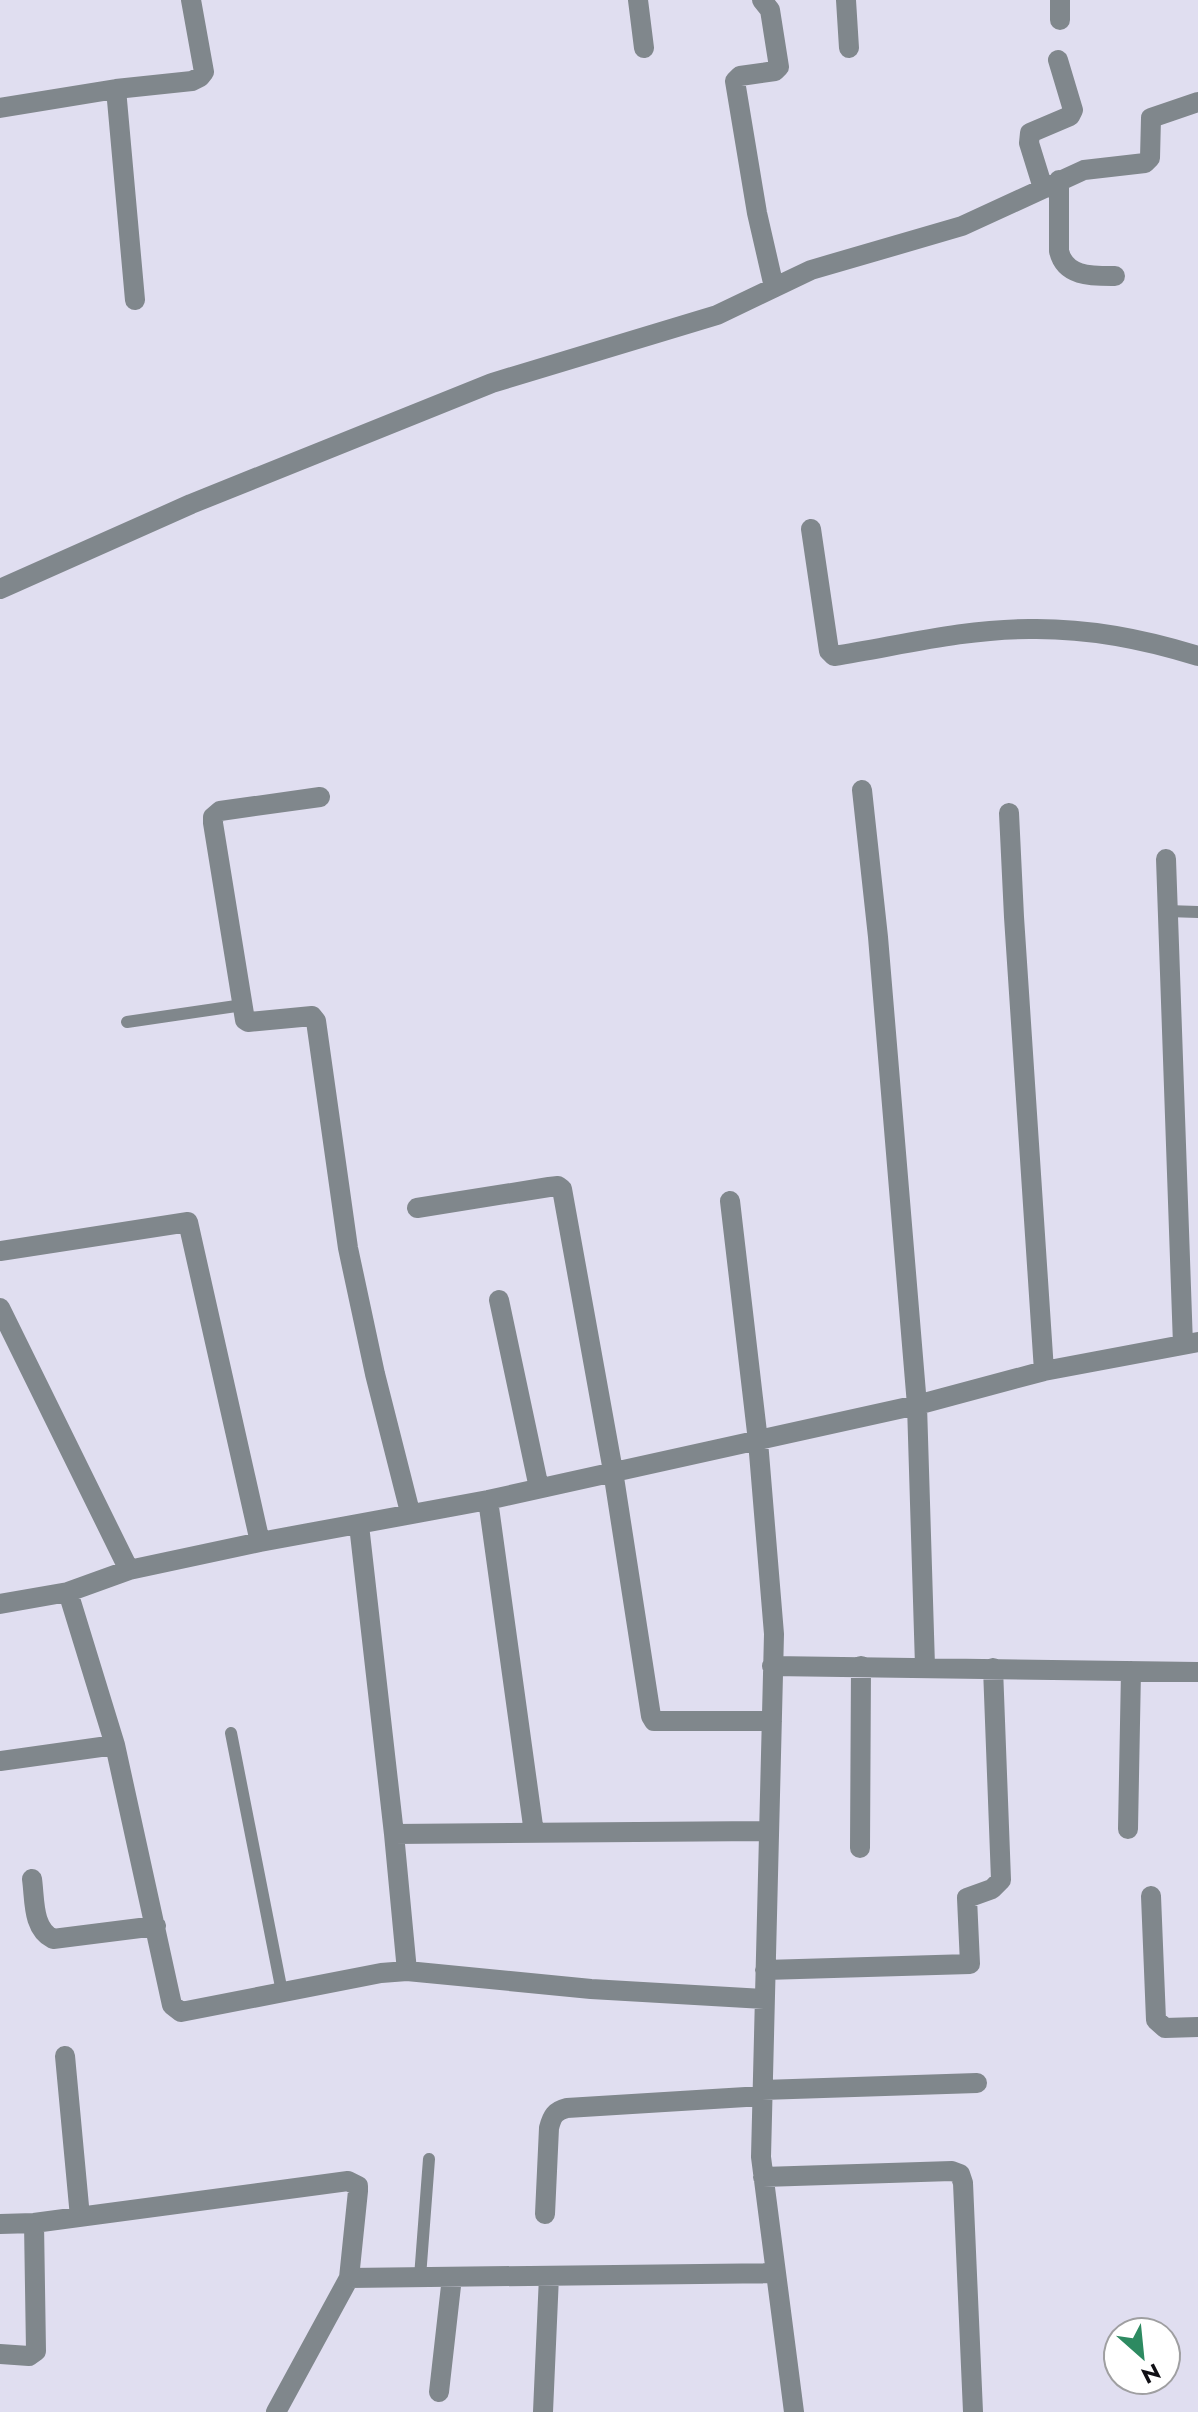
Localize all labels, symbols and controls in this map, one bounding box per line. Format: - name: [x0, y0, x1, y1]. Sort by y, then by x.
- north arrow: [1102, 2316, 1182, 2396]
- text: N: [1136, 2356, 1166, 2392]

